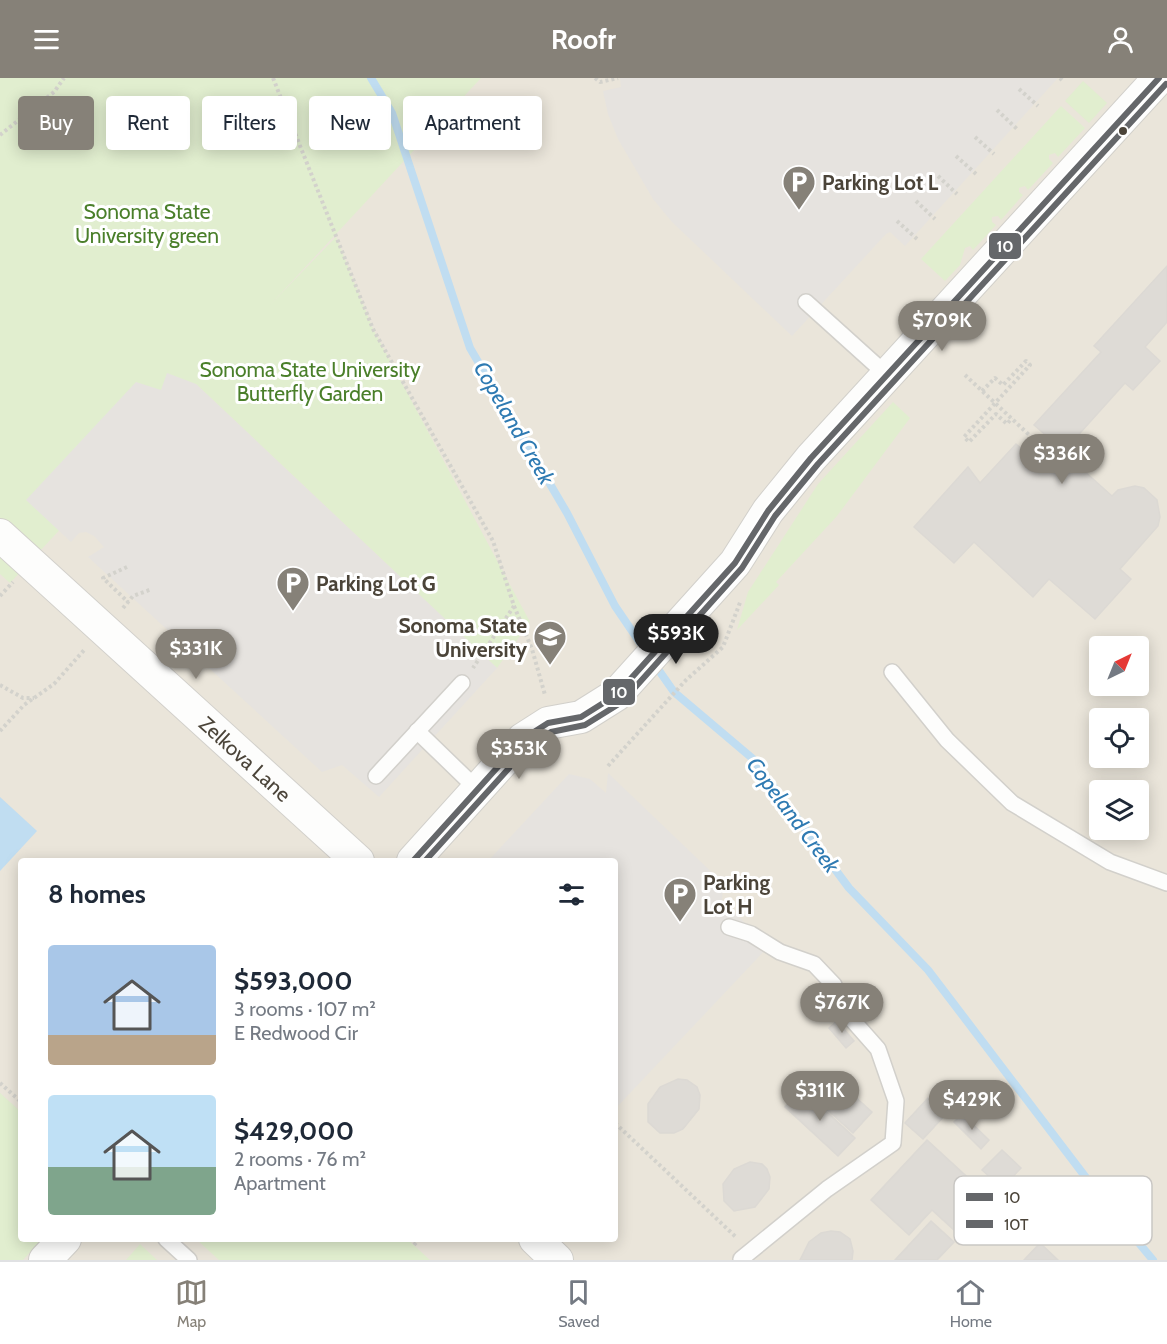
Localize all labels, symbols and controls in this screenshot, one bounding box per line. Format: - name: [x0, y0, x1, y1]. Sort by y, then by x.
- icon: menu: [30, 23, 63, 56]
- text: Roofr: [551, 23, 616, 56]
- icon: person: [1104, 23, 1137, 56]
- chip: Buy: [18, 96, 94, 150]
- chip: Rent: [106, 96, 190, 150]
- chip: Filters: [202, 96, 297, 150]
- chip: New: [309, 96, 391, 150]
- chip: Apartment: [403, 96, 542, 150]
- unlabelled marker: [1117, 125, 1129, 137]
- parking icon: Parking Lot L: [781, 164, 817, 211]
- place label: Parking Lot L: [822, 170, 939, 195]
- park label: Sonoma State University green: [75, 199, 219, 248]
- line badge: 10: [988, 232, 1022, 260]
- text: 10: [996, 237, 1014, 256]
- pin: $709K: [900, 301, 984, 352]
- text: $709K: [912, 308, 972, 332]
- park label: Sonoma State University Butterfly Garden: [199, 357, 421, 406]
- water label: Copeland Creek: [468, 357, 560, 490]
- pin: $336K: [1020, 434, 1104, 485]
- text: $336K: [1034, 441, 1090, 465]
- parking icon: Parking Lot G: [275, 565, 311, 612]
- place label: Parking Lot G: [316, 571, 436, 596]
- place label: Sonoma State University: [398, 613, 528, 662]
- pin: $593K: [634, 614, 718, 665]
- school or university icon: Sonoma State University: [532, 619, 568, 666]
- text: $593K: [648, 621, 704, 645]
- pin: $331K: [154, 629, 238, 680]
- text: $331K: [169, 636, 223, 660]
- north arrow: [1089, 636, 1149, 696]
- map controls: [1089, 636, 1149, 840]
- line badge: 10: [602, 678, 636, 706]
- text: 10: [610, 683, 628, 702]
- button: locate: [1089, 708, 1149, 768]
- street label: Zelkova Lane: [194, 711, 297, 807]
- pin: $353K: [477, 729, 561, 780]
- text: $353K: [491, 736, 547, 760]
- water label: Copeland Creek: [741, 752, 846, 879]
- button: layers: [1089, 780, 1149, 840]
- place label: Parking Lot H: [703, 870, 770, 919]
- parking icon: Parking Lot H: [662, 876, 698, 923]
- text: 8 homes: [48, 878, 146, 910]
- icon: filters: [555, 878, 588, 911]
- text: $593,000: [234, 965, 353, 997]
- icon: home: [96, 969, 168, 1041]
- pin: $767K: [800, 983, 884, 1034]
- text: $767K: [814, 990, 870, 1014]
- text: 3 rooms · 107 m²: [234, 997, 376, 1021]
- text: E Redwood Cir: [234, 1021, 358, 1045]
- pin: $311K: [778, 1071, 862, 1122]
- text: $311K: [795, 1078, 845, 1102]
- pin: $429K: [930, 1080, 1014, 1131]
- text: $429K: [943, 1087, 1001, 1111]
- text: $429,000: [234, 1115, 354, 1147]
- icon: home: [96, 1119, 168, 1191]
- text: 2 rooms · 76 m²: [234, 1147, 366, 1171]
- text: Apartment: [234, 1171, 326, 1195]
- legend: [954, 1176, 1152, 1245]
- text: 10: [1004, 1188, 1020, 1207]
- text: 10T: [1004, 1215, 1029, 1234]
- tab: Map: [175, 1276, 208, 1331]
- tab: Saved: [558, 1276, 600, 1331]
- tab: Home: [950, 1276, 992, 1331]

